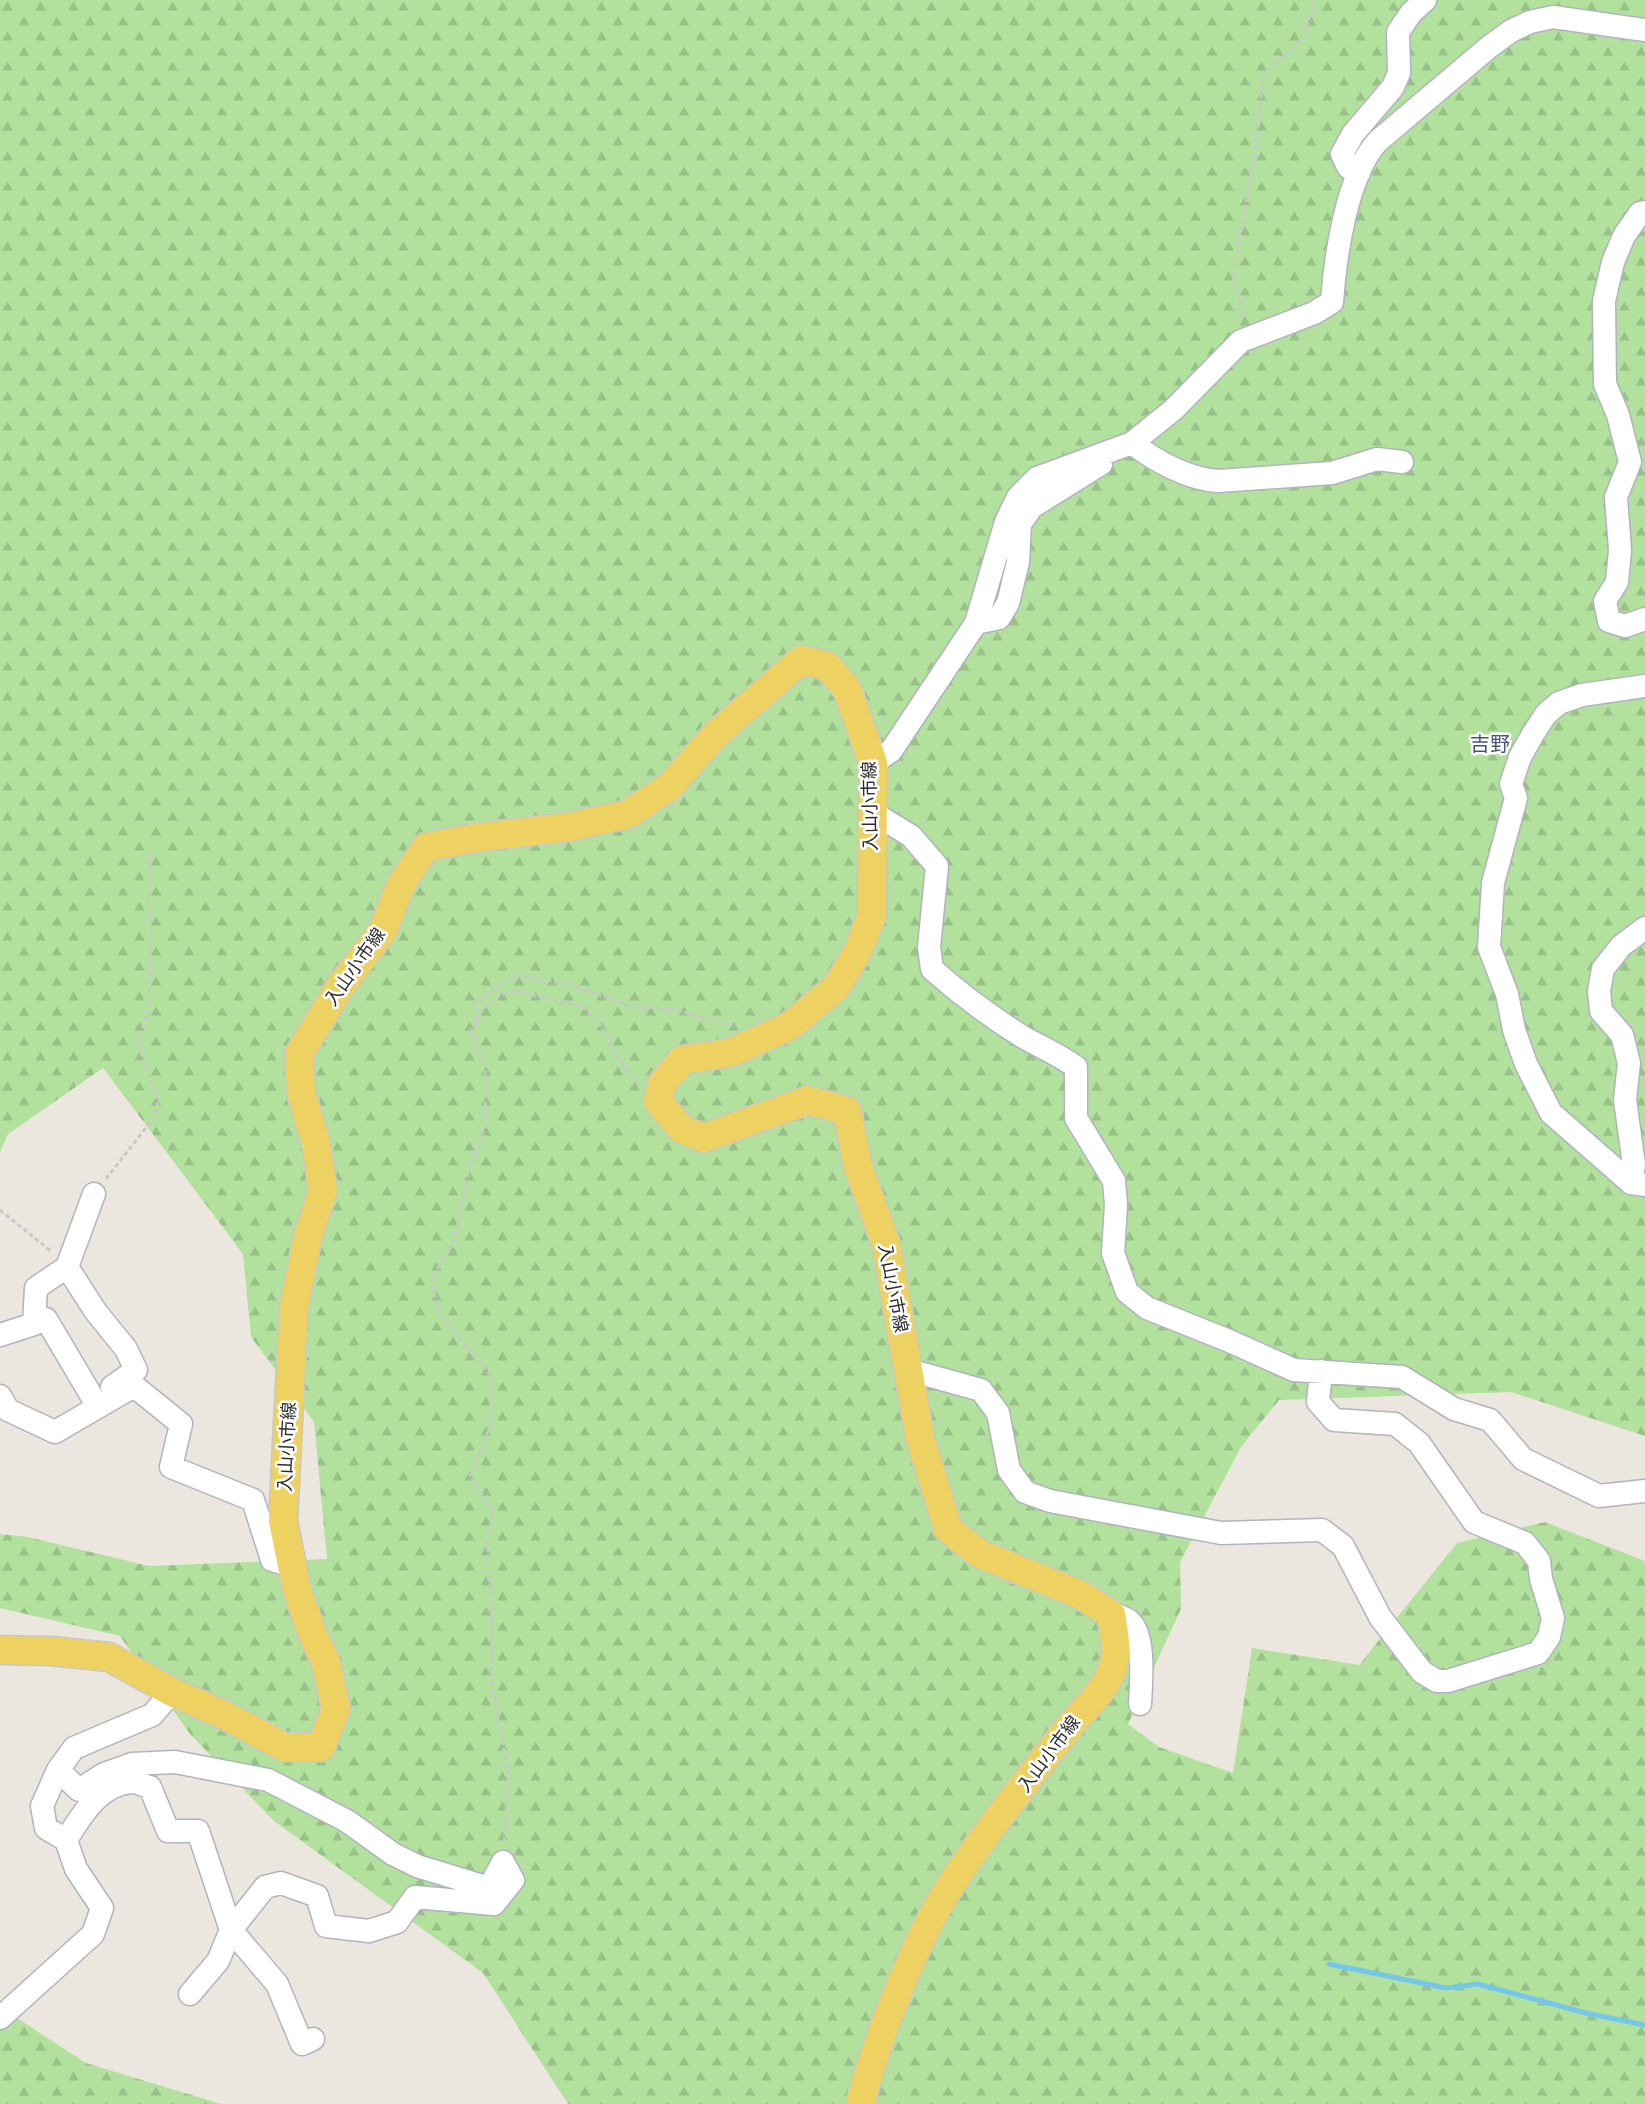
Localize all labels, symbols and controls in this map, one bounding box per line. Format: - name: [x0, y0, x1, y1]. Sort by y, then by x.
- district label: 吉野: [1470, 732, 1510, 756]
- street label: 入山小市線: [858, 761, 882, 851]
- street label: 入山小市線: [320, 924, 390, 1010]
- street label: 入山小市線: [874, 1242, 912, 1334]
- street label: 入山小市線: [274, 1401, 300, 1493]
- street label: 入山小市線: [1013, 1711, 1085, 1797]

